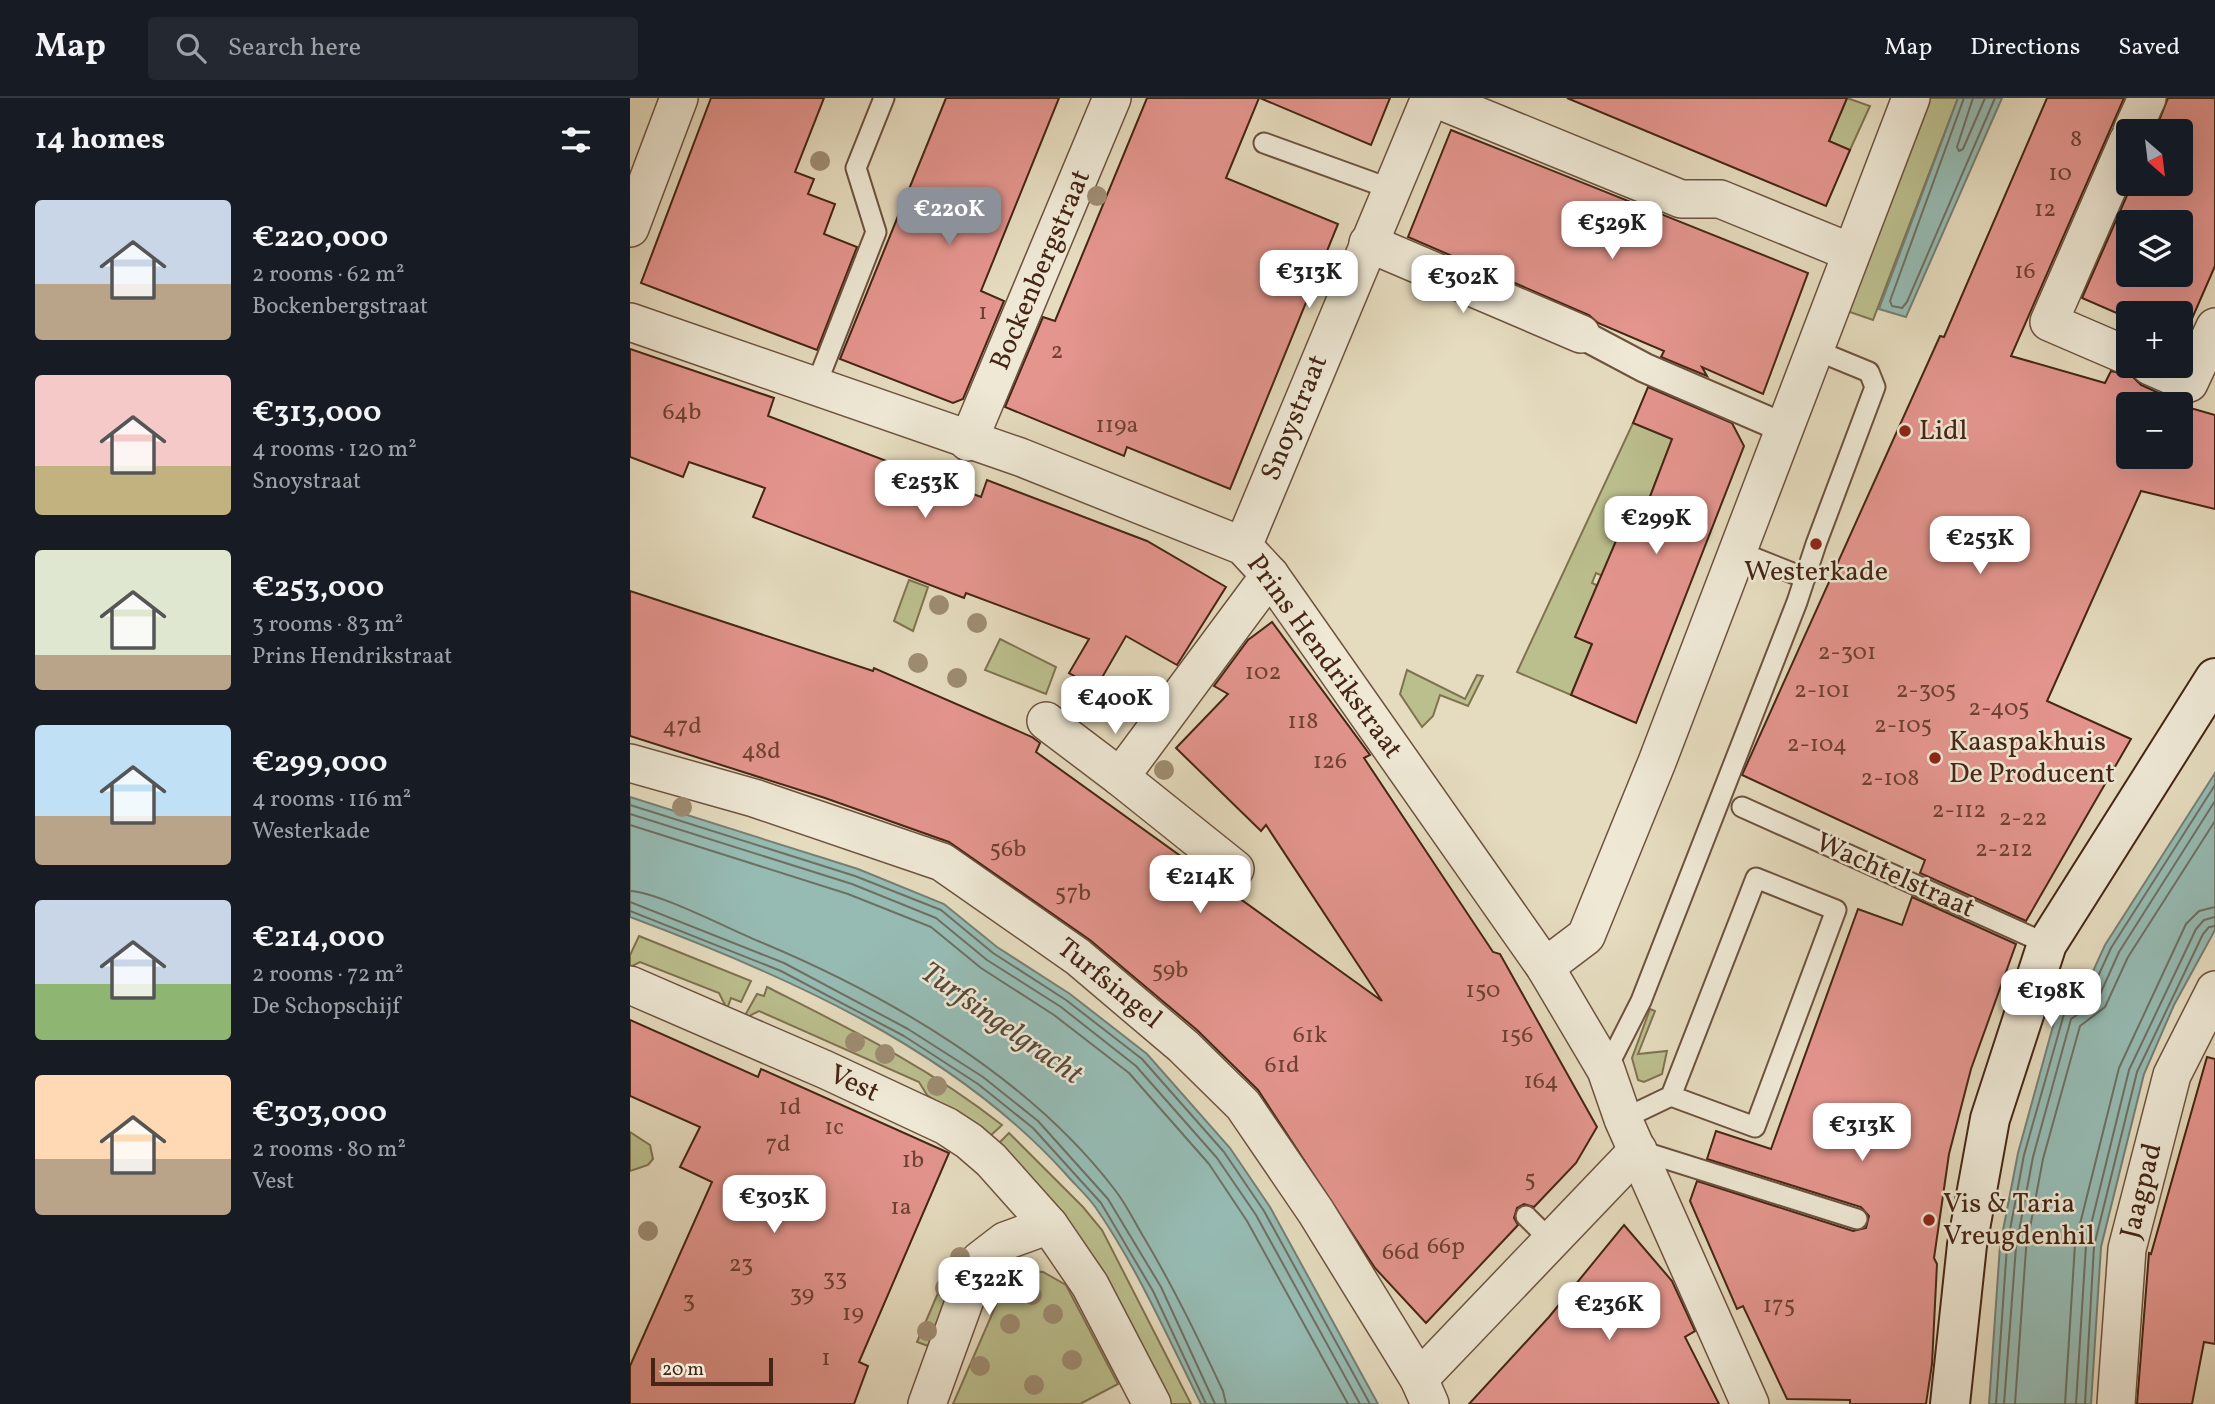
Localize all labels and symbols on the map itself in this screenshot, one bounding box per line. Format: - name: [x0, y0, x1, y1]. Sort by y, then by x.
- north arrow: [2116, 119, 2193, 196]
- house number: 8: [2070, 123, 2082, 157]
- house number: 10: [2048, 157, 2072, 191]
- street label: Bockenbergstraat: [981, 164, 1101, 376]
- pin: €220K: [900, 188, 998, 247]
- house number: 12: [2034, 193, 2056, 227]
- pin: €529K: [1563, 202, 1661, 261]
- pin: €313K: [1260, 250, 1358, 310]
- house number: 16: [2014, 255, 2036, 289]
- pin: €302K: [1414, 256, 1512, 315]
- house number: 1: [978, 296, 988, 330]
- house number: 2: [1051, 335, 1063, 369]
- street label: Snoystraat: [1252, 349, 1338, 487]
- house number: 64b: [663, 396, 701, 430]
- house number: 119a: [1095, 409, 1139, 443]
- place label: Lidl: [1919, 412, 1967, 451]
- marker: Lidl: [1897, 423, 1913, 439]
- pin: €253K: [876, 460, 974, 520]
- pin: €299K: [1607, 496, 1705, 556]
- pin: €253K: [1931, 517, 2029, 576]
- marker: Westerkade: [1808, 536, 1824, 552]
- street label: Prins Hendrikstraat: [1237, 547, 1411, 767]
- place label: Westerkade: [1744, 553, 1888, 592]
- house number: 2-301: [1818, 636, 1876, 670]
- house number: 102: [1245, 656, 1281, 690]
- house number: 2-101: [1794, 674, 1850, 708]
- house number: 2-305: [1896, 674, 1956, 708]
- pin: €400K: [1066, 676, 1164, 736]
- house number: 2-405: [1968, 692, 2030, 726]
- house number: 118: [1288, 705, 1318, 739]
- house number: 2-105: [1874, 709, 1932, 743]
- house number: 47d: [662, 710, 702, 744]
- place label: Kaaspakhuis De Producent: [1949, 723, 2115, 794]
- house number: 2-104: [1787, 728, 1847, 762]
- house number: 48d: [741, 735, 781, 769]
- house number: 126: [1313, 745, 1347, 779]
- marker: Kaaspakhuis De Producent: [1927, 750, 1943, 766]
- house number: 2-108: [1861, 762, 1919, 796]
- house number: 2-112: [1932, 794, 1986, 828]
- house number: 2-22: [1999, 802, 2047, 836]
- street label: Wachtelstraat: [1809, 823, 1981, 929]
- house number: 56b: [990, 833, 1026, 867]
- house number: 2-212: [1975, 833, 2033, 867]
- pin: €214K: [1151, 856, 1249, 915]
- house number: 57b: [1055, 877, 1091, 911]
- street label: Turfsingel: [1048, 929, 1170, 1039]
- water label: Turfsingelgracht: [912, 953, 1092, 1096]
- house number: 59b: [1152, 954, 1188, 988]
- pin: €198K: [2002, 970, 2100, 1029]
- house number: 150: [1466, 974, 1500, 1008]
- house number: 61k: [1293, 1019, 1327, 1053]
- house number: 156: [1501, 1019, 1534, 1053]
- house number: 61d: [1265, 1049, 1300, 1083]
- street label: Vest: [822, 1055, 886, 1113]
- house number: 164: [1523, 1065, 1559, 1099]
- house number: 1d: [779, 1091, 801, 1125]
- pin: €313K: [1813, 1104, 1911, 1163]
- house number: 1c: [824, 1111, 844, 1145]
- house number: 7d: [765, 1128, 791, 1162]
- street label: Jaagpad: [2111, 1139, 2173, 1243]
- house number: 1b: [902, 1144, 924, 1178]
- house number: 5: [1524, 1163, 1536, 1197]
- pin: €303K: [725, 1176, 823, 1235]
- place label: Vis & Taria Vreugdenhil: [1943, 1185, 2095, 1256]
- house number: 1a: [890, 1191, 912, 1225]
- marker: Vis & Taria Vreugdenhil: [1921, 1212, 1937, 1228]
- house number: 66p: [1427, 1230, 1465, 1264]
- house number: 66d: [1382, 1236, 1420, 1270]
- house number: 23: [729, 1248, 753, 1282]
- pin: €322K: [940, 1258, 1038, 1317]
- house number: 33: [823, 1262, 847, 1296]
- house number: 39: [790, 1278, 814, 1312]
- pin: €236K: [1560, 1282, 1658, 1342]
- house number: 3: [683, 1284, 695, 1318]
- house number: 175: [1763, 1289, 1795, 1323]
- house number: 19: [842, 1297, 864, 1331]
- house number: 1: [821, 1342, 831, 1376]
- scale bar: [651, 1355, 774, 1387]

